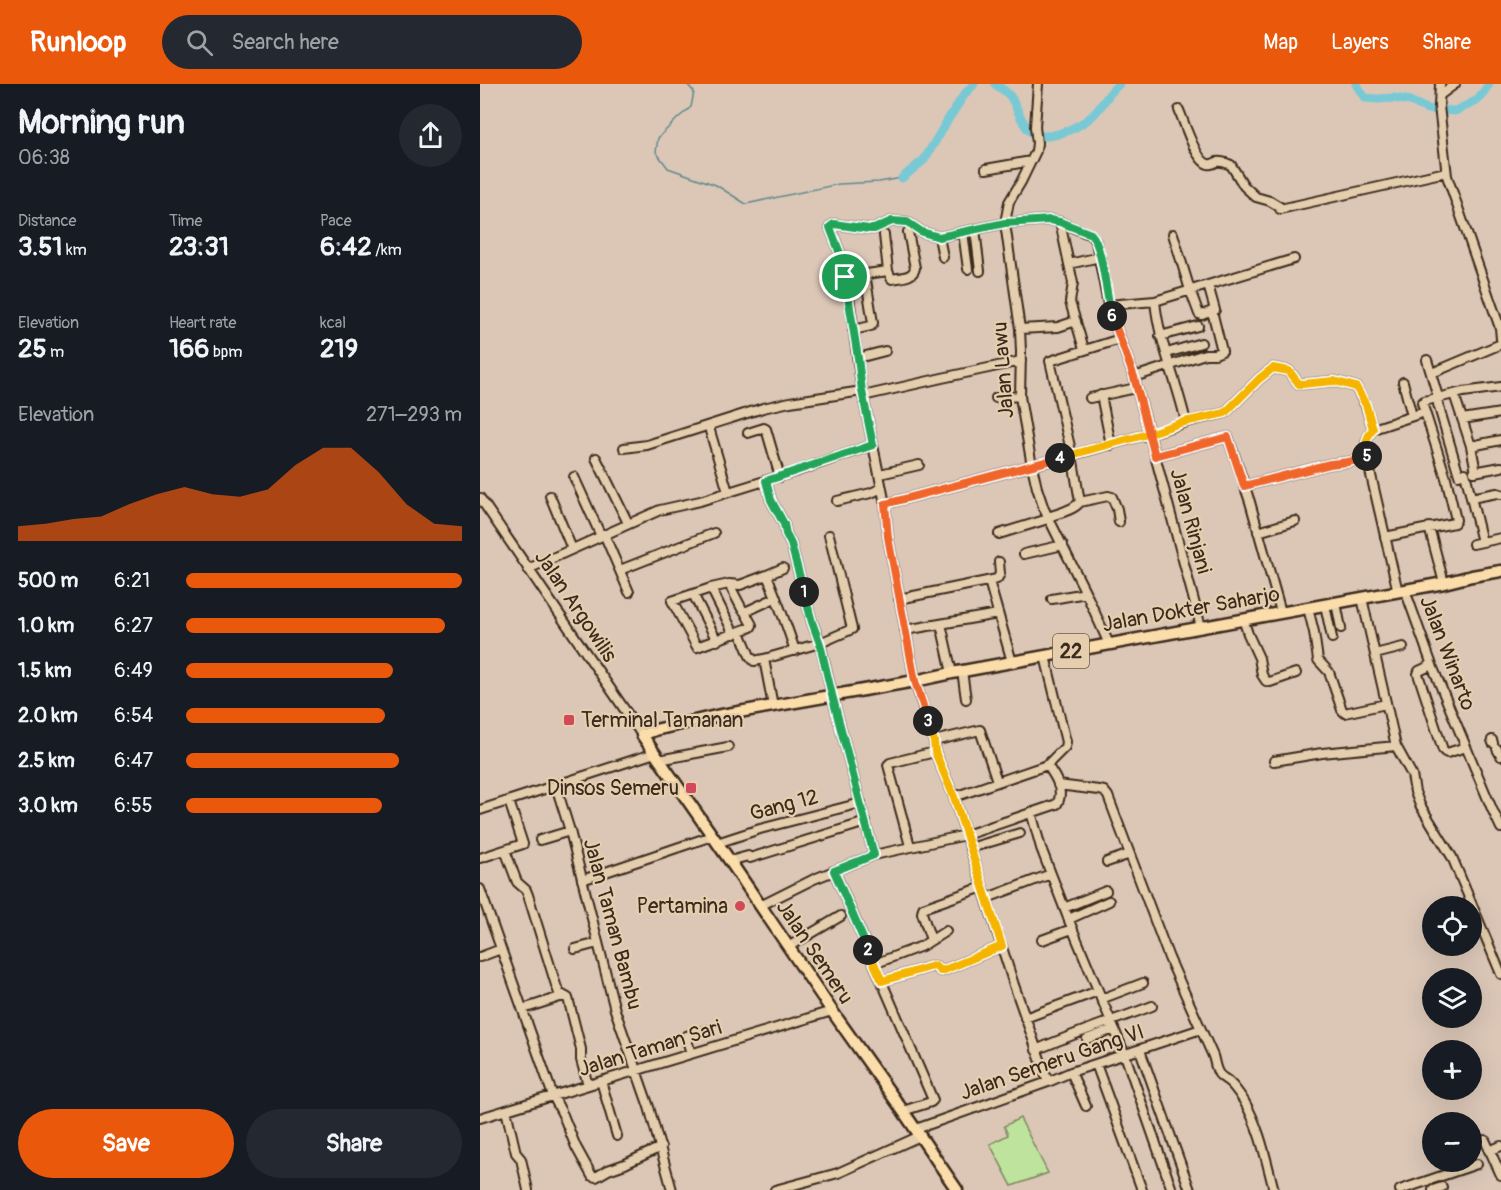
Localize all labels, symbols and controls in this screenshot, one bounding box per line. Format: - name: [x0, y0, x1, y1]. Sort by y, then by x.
- search box: [162, 15, 582, 69]
- text: Runloop: [30, 25, 126, 60]
- icon: search: [183, 26, 216, 59]
- text: Search here: [231, 28, 339, 56]
- text: Map: [1263, 29, 1298, 56]
- text: Layers: [1331, 29, 1389, 56]
- text: Share: [1422, 29, 1471, 56]
- text: Morning run: [18, 102, 185, 143]
- button: share: [399, 104, 462, 167]
- text: 06:38: [18, 145, 70, 170]
- text: Distance: [18, 211, 77, 231]
- text: Time: [169, 211, 202, 231]
- text: Pace: [320, 211, 352, 231]
- text: 3.51: [18, 231, 62, 263]
- text: 23:31: [169, 231, 229, 263]
- text: 6:42: [320, 231, 372, 263]
- text: km: [62, 240, 87, 260]
- text: /km: [372, 240, 402, 260]
- pin: [819, 251, 870, 302]
- icon: arrive: [828, 260, 861, 293]
- pin: 6: [1097, 301, 1127, 331]
- text: 6: [1107, 306, 1117, 326]
- text: Elevation: [18, 313, 79, 333]
- text: Heart rate: [169, 313, 236, 333]
- text: kcal: [320, 313, 346, 333]
- street label: Jalan Lawu: [987, 321, 1020, 419]
- text: 25: [18, 333, 47, 365]
- text: 166: [169, 333, 209, 365]
- text: 219: [320, 333, 358, 365]
- text: m: [47, 342, 64, 362]
- text: bpm: [209, 342, 243, 362]
- text: Elevation: [18, 402, 94, 427]
- text: 271–293 m: [366, 402, 462, 427]
- pin: 5: [1352, 441, 1382, 471]
- pin: 4: [1045, 443, 1075, 473]
- text: 5: [1363, 446, 1371, 466]
- text: 4: [1055, 448, 1065, 468]
- street label: Jalan Rinjani: [1164, 466, 1218, 577]
- street label: Jalan Argowilis: [528, 545, 623, 668]
- text: 500 m: [18, 568, 78, 593]
- text: 6:21: [114, 568, 150, 593]
- pin: 1: [789, 577, 819, 607]
- street label: Jalan Dokter Saharjo: [1100, 581, 1282, 638]
- text: 1: [801, 582, 807, 602]
- street label: Jalan Winarto: [1413, 592, 1482, 714]
- text: 1.0 km: [18, 613, 74, 638]
- text: 6:27: [114, 613, 153, 638]
- road number: 22: [1053, 634, 1089, 668]
- text: 1.5 km: [18, 658, 71, 683]
- text: 6:49: [114, 658, 153, 683]
- text: 2.0 km: [18, 703, 78, 728]
- text: 6:54: [114, 703, 153, 728]
- pin: 3: [913, 706, 943, 736]
- place label: Terminal Tamanan: [581, 707, 743, 734]
- text: 3: [924, 711, 932, 731]
- marker: Terminal Tamanan: [562, 713, 576, 727]
- text: 2.5 km: [18, 748, 75, 773]
- text: 6:47: [114, 748, 153, 773]
- place label: Dinsos Semeru: [547, 775, 679, 802]
- marker: Dinsos Semeru: [684, 781, 698, 795]
- street label: Gang 12: [747, 783, 821, 828]
- text: 3.0 km: [18, 793, 78, 818]
- text: 6:55: [114, 793, 153, 818]
- street label: Jalan Taman Bambu: [577, 836, 648, 1013]
- place label: Pertamina: [637, 893, 728, 920]
- street label: Jalan Semeru: [770, 895, 859, 1010]
- map controls: [1422, 896, 1482, 1172]
- button: locate: [1422, 896, 1482, 956]
- marker: Pertamina: [733, 899, 747, 913]
- pin: 2: [853, 935, 883, 965]
- text: 2: [864, 940, 872, 960]
- button: layers: [1422, 968, 1482, 1028]
- street label: Jalan Taman Sari: [575, 1014, 725, 1083]
- street label: Jalan Semeru Gang VI: [957, 1018, 1148, 1107]
- button: +: [1422, 1040, 1482, 1100]
- button: Save: [18, 1109, 234, 1178]
- button: Share: [246, 1109, 462, 1178]
- button: −: [1422, 1112, 1482, 1172]

